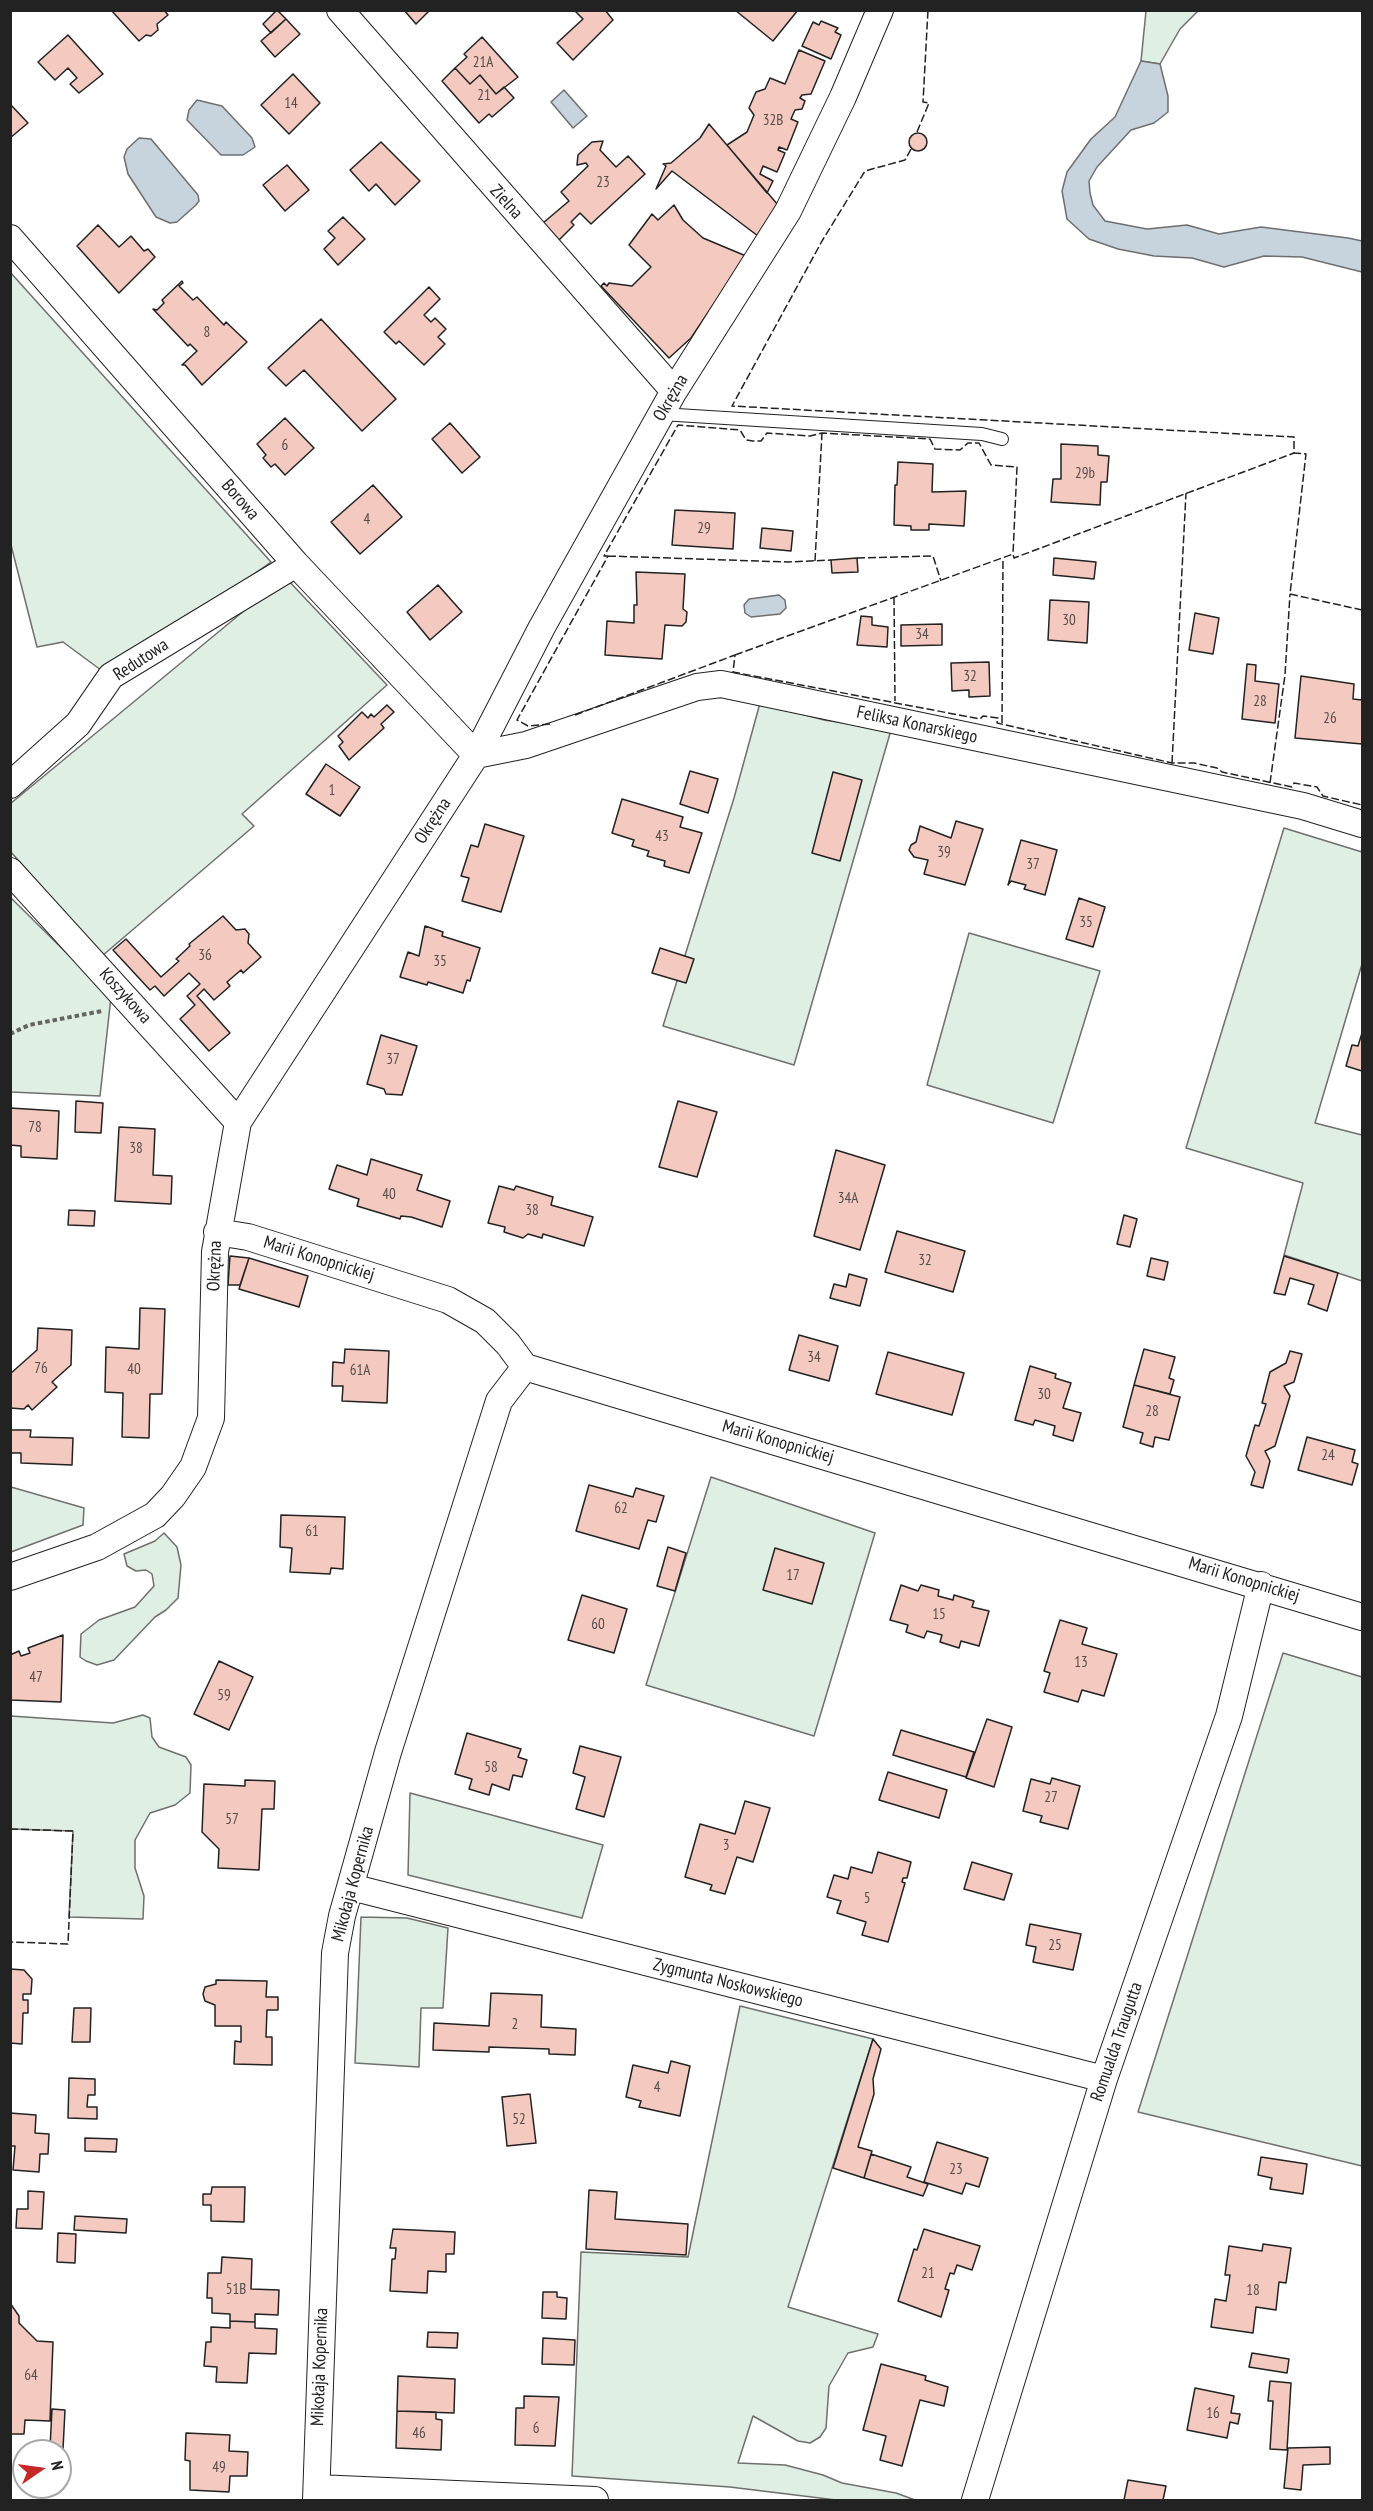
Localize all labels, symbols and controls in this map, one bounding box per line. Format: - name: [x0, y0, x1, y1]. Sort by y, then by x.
- house number: 21A: [473, 54, 493, 72]
- house number: 21: [477, 87, 491, 105]
- house number: 14: [284, 95, 298, 113]
- house number: 32B: [763, 112, 783, 130]
- house number: 23: [596, 174, 610, 192]
- street label: Zielna: [485, 180, 527, 224]
- house number: 8: [204, 324, 210, 342]
- street label: Okrężna: [649, 371, 693, 425]
- house number: 6: [282, 437, 288, 455]
- house number: 29b: [1075, 465, 1095, 483]
- street label: Borowa: [217, 475, 263, 525]
- house number: 4: [364, 511, 370, 529]
- house number: 29: [697, 520, 711, 538]
- house number: 30: [1062, 612, 1076, 630]
- house number: 34: [915, 626, 929, 644]
- street label: Redutowa: [109, 634, 173, 686]
- house number: 32: [963, 668, 977, 686]
- house number: 28: [1253, 693, 1267, 711]
- street label: Feliksa Konarskiego: [855, 702, 979, 748]
- house number: 26: [1323, 710, 1337, 728]
- house number: 1: [329, 782, 335, 800]
- street label: Okrężna: [410, 794, 456, 848]
- house number: 43: [655, 828, 669, 846]
- house number: 39: [937, 844, 951, 862]
- house number: 37: [1026, 856, 1040, 874]
- house number: 35: [1079, 914, 1093, 932]
- house number: 36: [198, 947, 212, 965]
- house number: 35: [433, 953, 447, 971]
- street label: Koszykowa: [94, 964, 156, 1028]
- house number: 37: [386, 1051, 400, 1069]
- house number: 78: [28, 1119, 42, 1137]
- house number: 38: [129, 1140, 143, 1158]
- house number: 40: [382, 1186, 396, 1204]
- house number: 34A: [838, 1190, 858, 1208]
- house number: 38: [525, 1202, 539, 1220]
- street label: Marii Konopnickiej: [261, 1232, 377, 1286]
- street label: Okrężna: [203, 1240, 227, 1292]
- house number: 32: [918, 1252, 932, 1270]
- house number: 34: [807, 1349, 821, 1367]
- house number: 76: [34, 1360, 48, 1378]
- house number: 40: [127, 1361, 141, 1379]
- house number: 61A: [350, 1362, 370, 1380]
- house number: 30: [1037, 1386, 1051, 1404]
- house number: 28: [1145, 1403, 1159, 1421]
- street label: Marii Konopnickiej: [720, 1416, 836, 1468]
- house number: 24: [1321, 1447, 1335, 1465]
- house number: 62: [614, 1500, 628, 1518]
- house number: 61: [305, 1523, 319, 1541]
- street label: Marii Konopnickiej: [1186, 1553, 1302, 1607]
- house number: 17: [786, 1567, 800, 1585]
- house number: 15: [932, 1606, 946, 1624]
- house number: 60: [591, 1616, 605, 1634]
- house number: 13: [1074, 1654, 1088, 1672]
- house number: 47: [29, 1669, 43, 1687]
- house number: 59: [217, 1687, 231, 1705]
- house number: 58: [484, 1759, 498, 1777]
- house number: 27: [1044, 1789, 1058, 1807]
- house number: 57: [225, 1811, 239, 1829]
- street label: Mikołaja Kopernika: [327, 1824, 379, 1944]
- house number: 3: [723, 1837, 729, 1855]
- house number: 5: [864, 1890, 870, 1908]
- house number: 25: [1048, 1937, 1062, 1955]
- street label: Zygmunta Noskowskiego: [651, 1954, 805, 2012]
- street label: Romualda Traugutta: [1087, 1980, 1147, 2104]
- house number: 2: [512, 2016, 518, 2034]
- house number: 4: [654, 2079, 660, 2097]
- house number: 52: [512, 2111, 526, 2129]
- house number: 23: [949, 2161, 963, 2179]
- house number: 21: [921, 2265, 935, 2283]
- house number: 51B: [226, 2281, 246, 2299]
- house number: 18: [1246, 2282, 1260, 2300]
- street label: Mikołaja Kopernika: [307, 2307, 333, 2427]
- house number: 64: [24, 2367, 38, 2385]
- house number: 16: [1206, 2405, 1220, 2423]
- house number: 6: [533, 2420, 539, 2438]
- house number: 46: [412, 2425, 426, 2443]
- north arrow: [12, 2439, 72, 2499]
- text: N: [47, 2459, 68, 2472]
- house number: 49: [212, 2459, 226, 2477]

